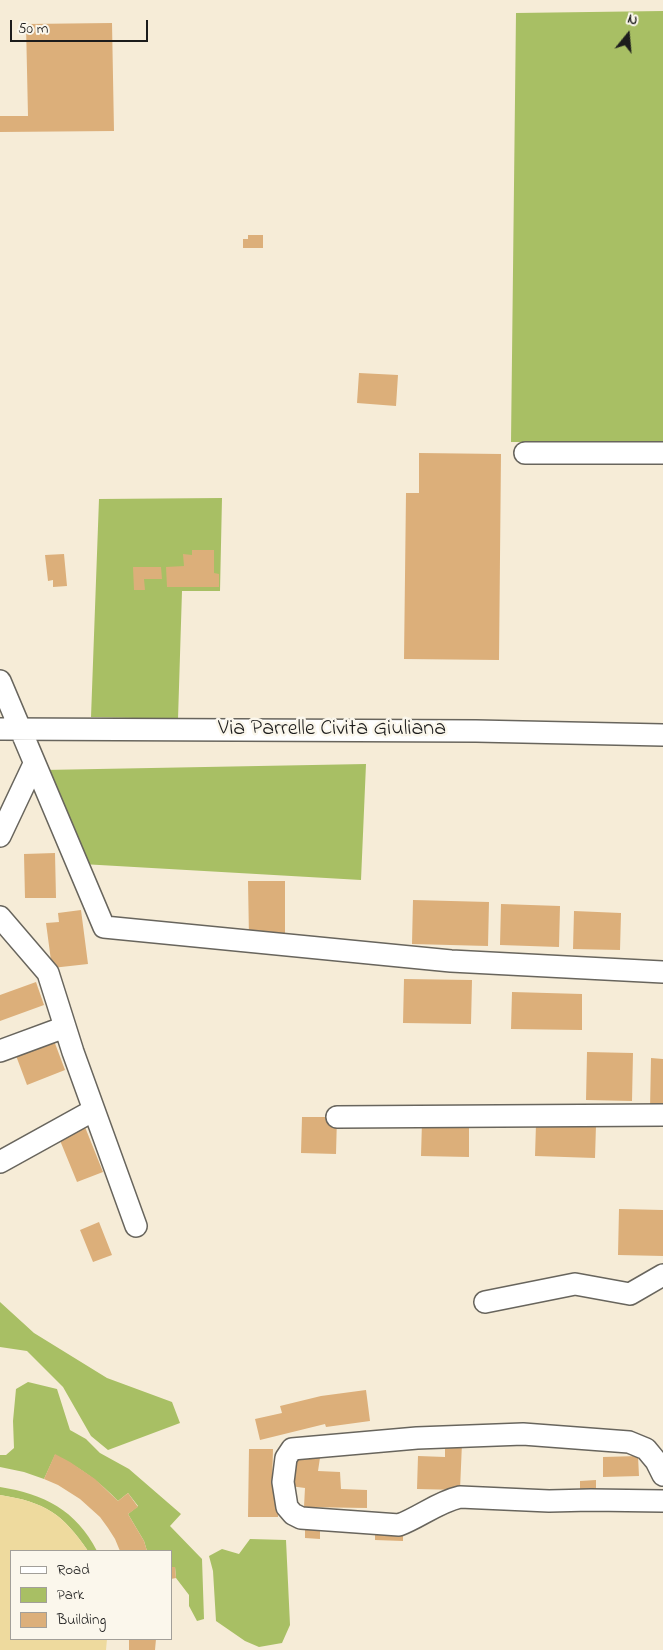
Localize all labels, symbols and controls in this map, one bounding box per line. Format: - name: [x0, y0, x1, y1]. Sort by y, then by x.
- text: N: [625, 9, 640, 32]
- scale bar: [12, 10, 150, 42]
- north arrow: [603, 10, 653, 60]
- text: 50 m: [18, 18, 48, 40]
- street label: Via Parrelle Civita Giuliana: [218, 717, 446, 743]
- legend: [10, 1550, 172, 1640]
- text: Road: [57, 1559, 90, 1581]
- text: Park: [57, 1584, 84, 1606]
- text: Building: [57, 1609, 106, 1631]

